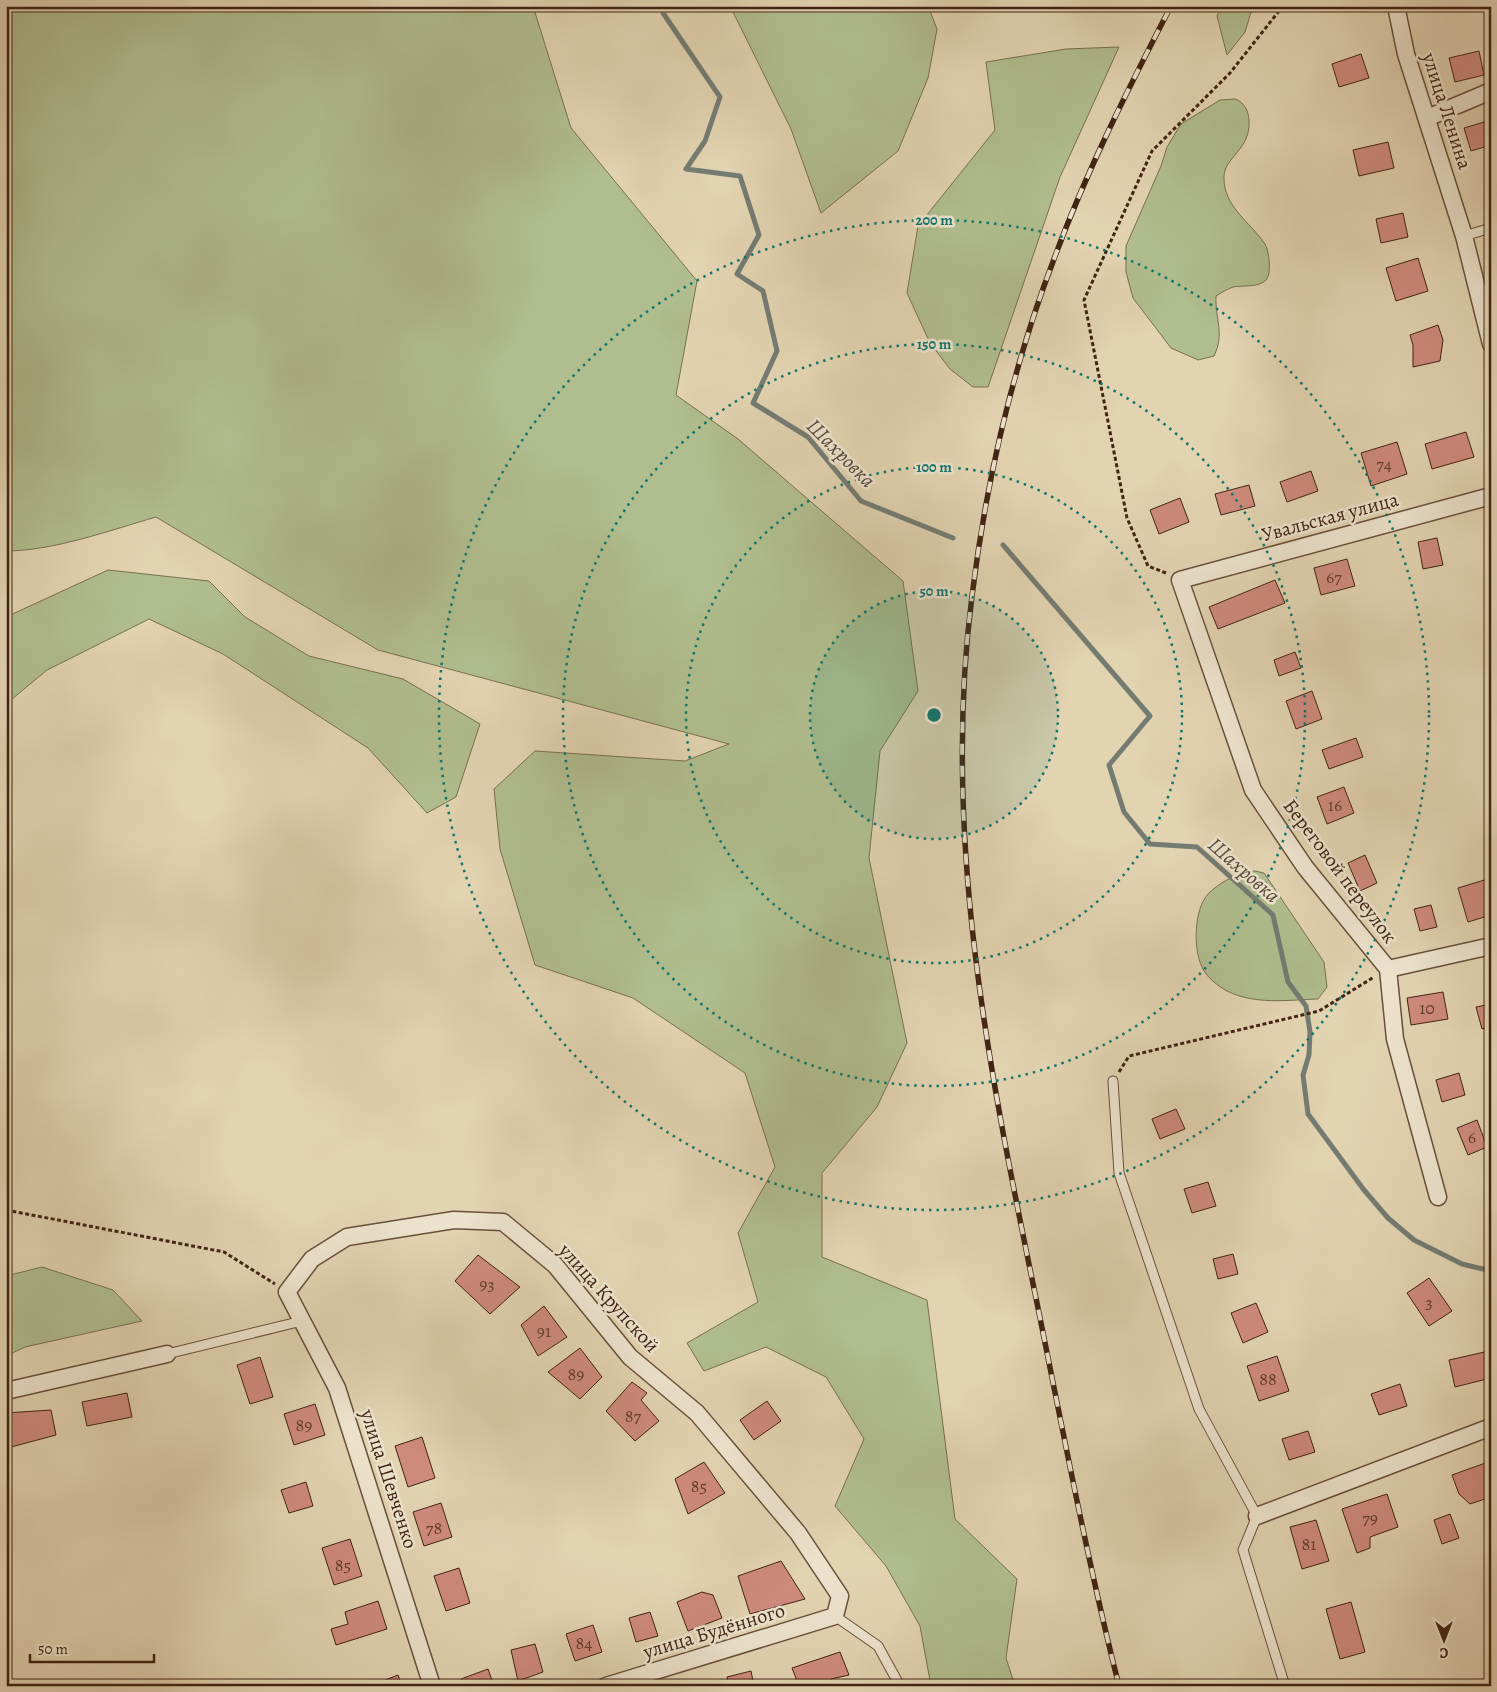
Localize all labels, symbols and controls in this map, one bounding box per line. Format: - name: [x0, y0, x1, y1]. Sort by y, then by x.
- street label: улица Ленина: [1415, 48, 1479, 173]
- text: 200 m: [915, 210, 953, 230]
- text: 150 m: [917, 334, 952, 354]
- water label: Шахровка: [800, 412, 882, 494]
- house number: 74: [1376, 452, 1392, 476]
- text: 100 m: [916, 457, 952, 477]
- street label: Увальская улица: [1259, 486, 1402, 548]
- house number: 67: [1326, 565, 1342, 589]
- text: 50 m: [919, 581, 949, 601]
- centre of rings: [925, 706, 943, 724]
- street label: Береговой переулок: [1277, 793, 1403, 949]
- house number: 16: [1328, 793, 1342, 817]
- water label: Шахровка: [1202, 831, 1286, 909]
- house number: 10: [1419, 996, 1435, 1020]
- house number: 6: [1468, 1125, 1476, 1149]
- street label: улица Крупской: [552, 1237, 665, 1358]
- house number: 93: [479, 1272, 495, 1296]
- house number: 3: [1425, 1290, 1433, 1314]
- house number: 91: [537, 1319, 551, 1343]
- house number: 89: [568, 1362, 584, 1386]
- house number: 88: [1259, 1367, 1277, 1391]
- house number: 87: [625, 1404, 642, 1428]
- street label: улица Шевченко: [353, 1405, 424, 1552]
- house number: 89: [296, 1413, 312, 1437]
- house number: 85: [691, 1474, 707, 1498]
- house number: 79: [1362, 1506, 1378, 1530]
- house number: 78: [426, 1516, 442, 1540]
- house number: 81: [1302, 1532, 1316, 1556]
- house number: 85: [335, 1553, 351, 1577]
- street label: улица Будённого: [639, 1597, 788, 1666]
- north arrow: [1420, 1614, 1470, 1664]
- house number: 84: [576, 1631, 592, 1655]
- scale bar: [30, 1632, 154, 1664]
- text: 50 m: [38, 1639, 68, 1659]
- text: С: [1439, 1643, 1448, 1662]

